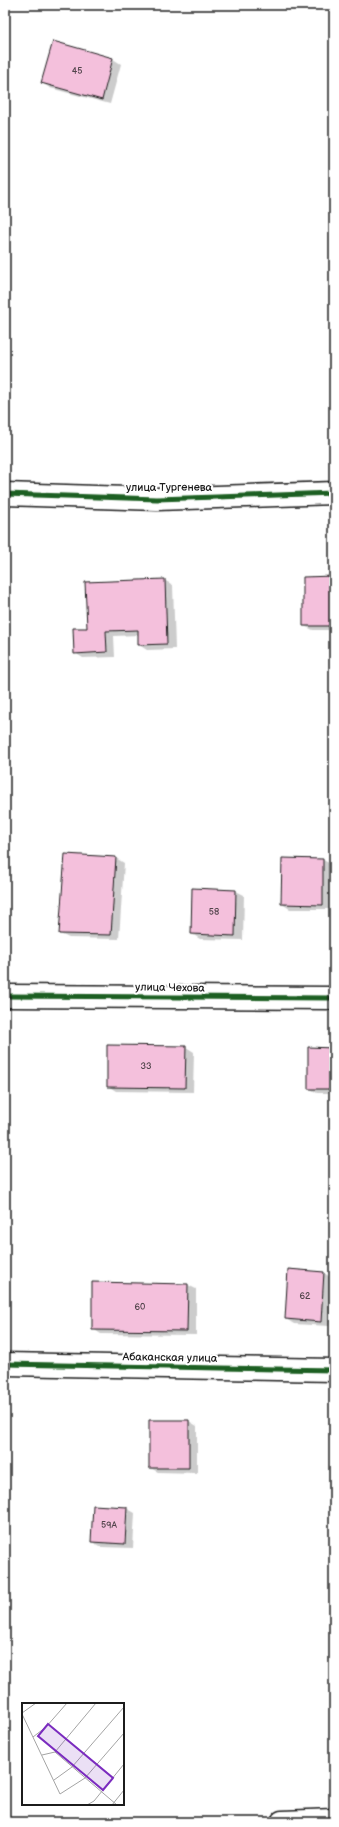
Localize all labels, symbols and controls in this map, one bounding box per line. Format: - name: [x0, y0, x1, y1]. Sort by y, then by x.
- house number: 45: [72, 66, 82, 77]
- street label: улица Тургенева: [126, 481, 213, 494]
- house number: 58: [209, 907, 219, 918]
- street label: улица Чехова: [135, 980, 205, 995]
- house number: 33: [140, 1061, 152, 1072]
- house number: 62: [300, 1291, 311, 1302]
- house number: 60: [135, 1302, 145, 1313]
- street label: Абаканская улица: [122, 1350, 218, 1365]
- house number: 59А: [101, 1520, 117, 1531]
- inset map: [22, 1703, 124, 1805]

